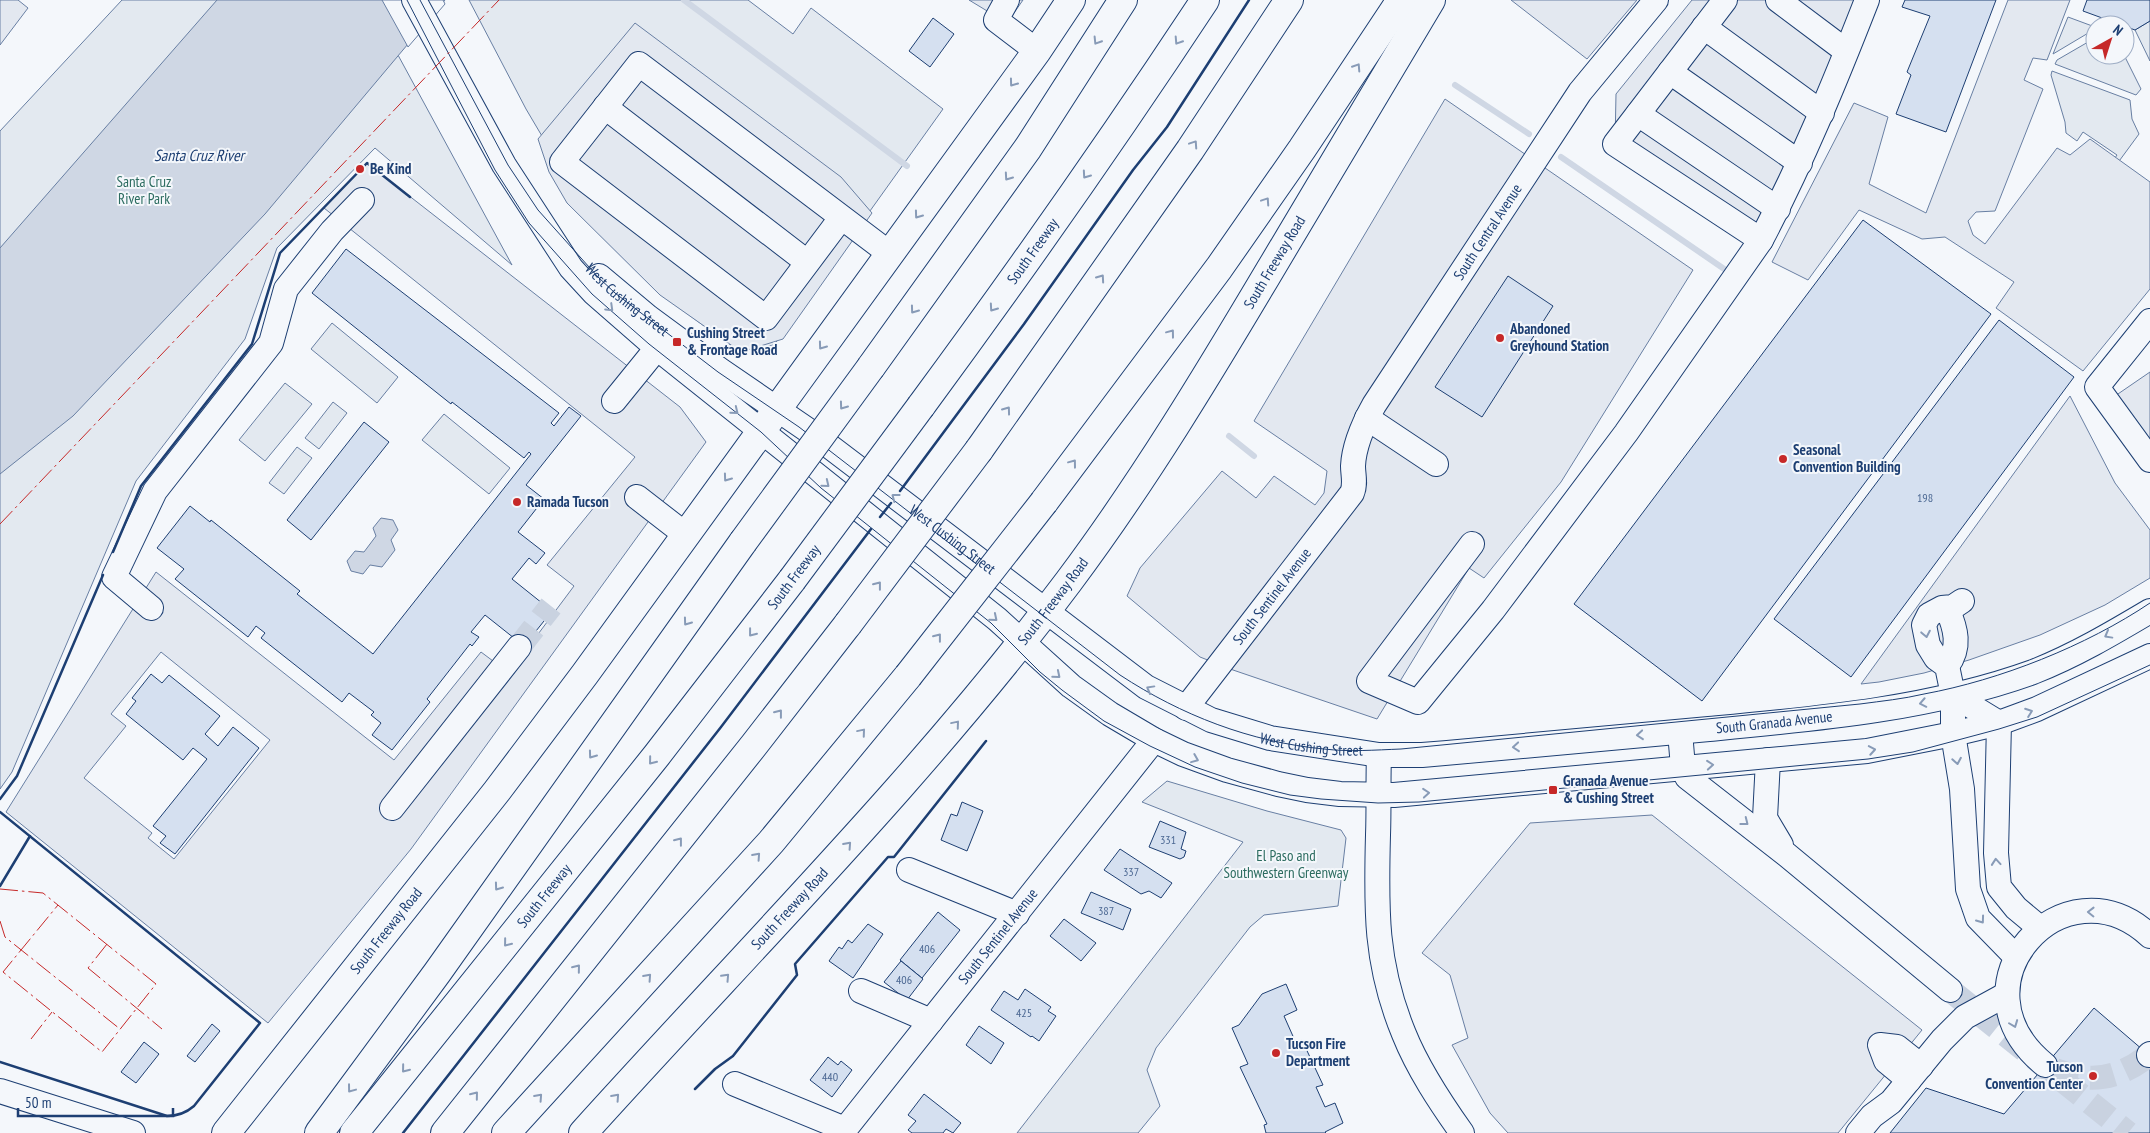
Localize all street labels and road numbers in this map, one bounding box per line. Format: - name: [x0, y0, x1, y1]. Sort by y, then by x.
- street label: South Central Avenue: [1449, 180, 1526, 283]
- street label: South Freeway Road: [1239, 212, 1309, 312]
- street label: South Freeway: [1003, 214, 1063, 288]
- street label: West Cushing Street: [581, 259, 673, 340]
- street label: West Cushing Street: [906, 500, 1000, 578]
- street label: South Freeway: [763, 540, 824, 613]
- street label: South Sentinel Avenue: [1228, 544, 1315, 648]
- street label: South Freeway Road: [1013, 554, 1092, 648]
- street label: South Granada Avenue: [1715, 706, 1833, 737]
- street label: West Cushing Street: [1258, 728, 1363, 760]
- street label: South Freeway: [512, 859, 575, 931]
- street label: South Freeway Road: [747, 863, 832, 953]
- street label: South Freeway Road: [346, 884, 426, 977]
- street label: South Sentinel Avenue: [954, 884, 1042, 988]

